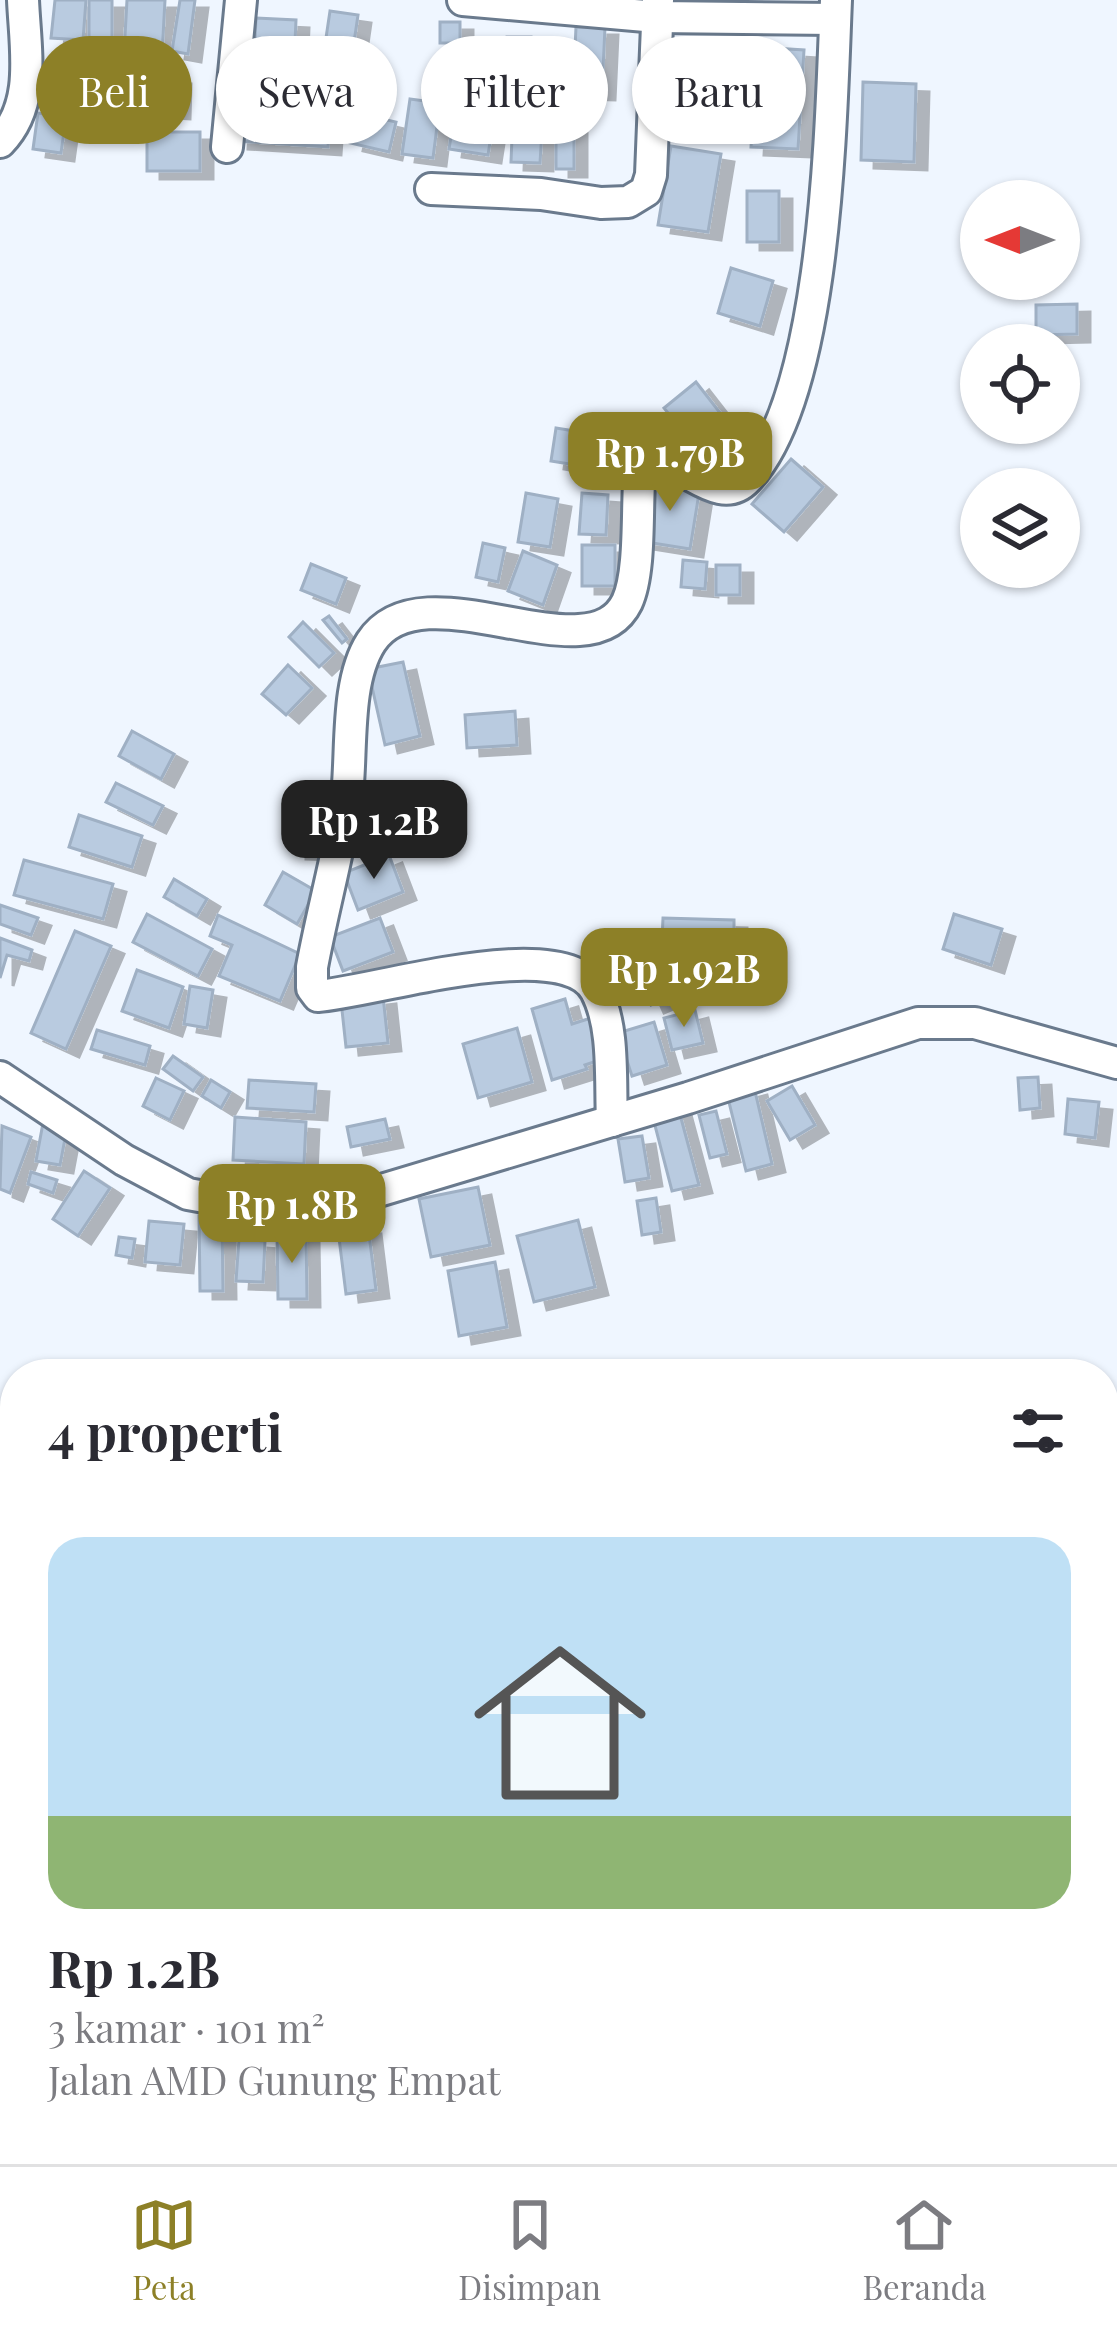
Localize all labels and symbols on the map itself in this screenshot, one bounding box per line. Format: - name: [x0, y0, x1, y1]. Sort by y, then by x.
- north arrow: [960, 180, 1080, 300]
- pin: Rp 1.79B: [546, 412, 794, 514]
- pin: Rp 1.2B: [263, 780, 485, 882]
- pin: Rp 1.92B: [560, 928, 808, 1030]
- pin: Rp 1.8B: [181, 1164, 403, 1266]

